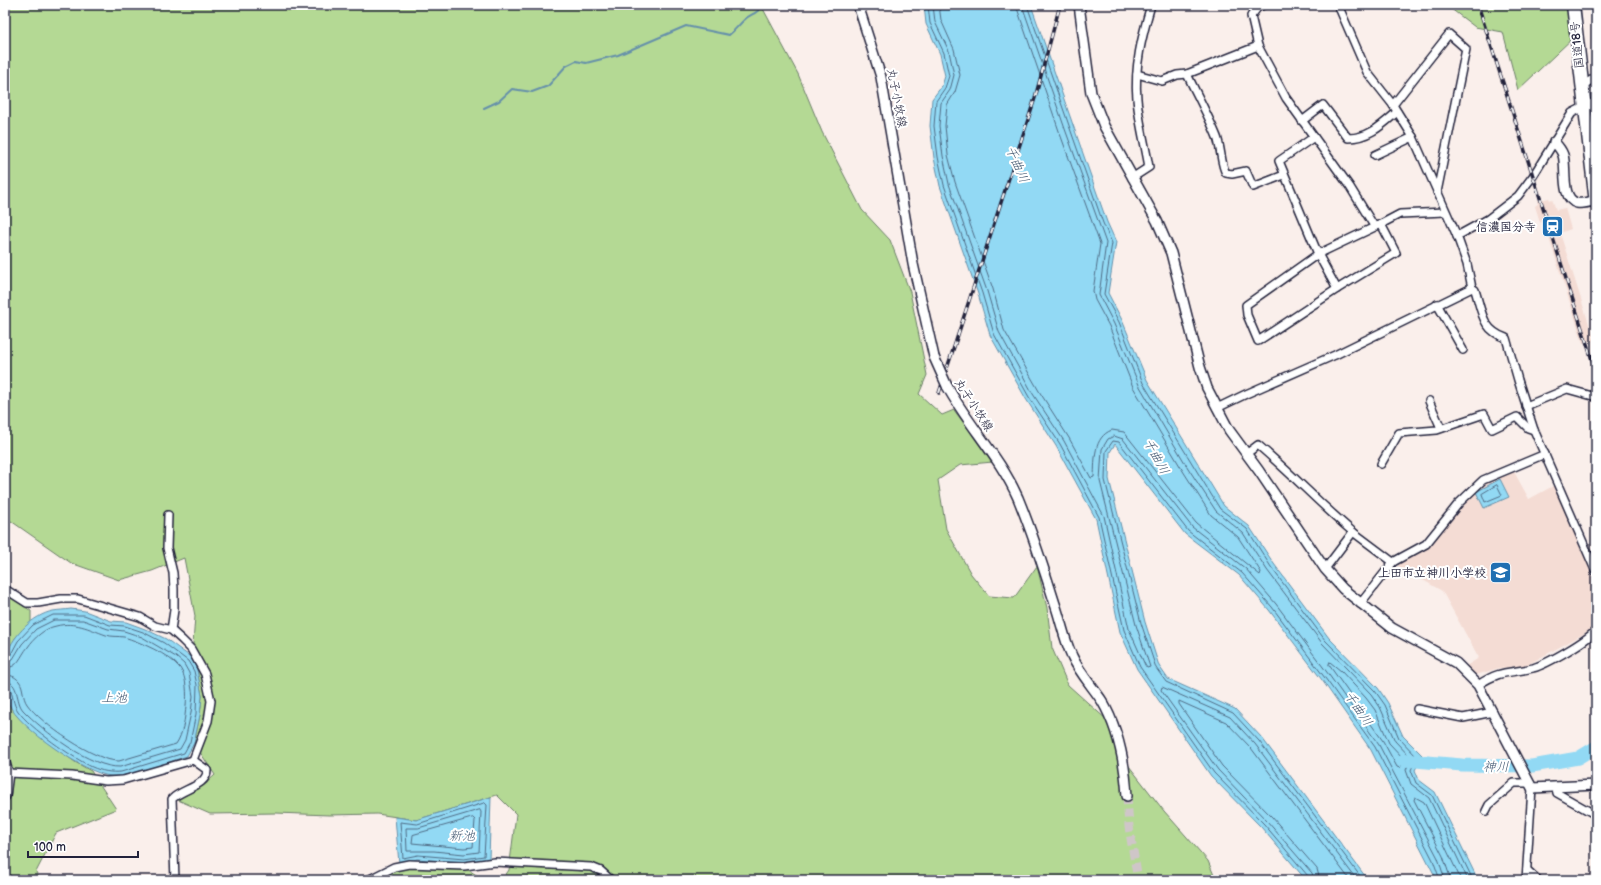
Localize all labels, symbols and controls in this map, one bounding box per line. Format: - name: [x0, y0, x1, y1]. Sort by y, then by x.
- street label: 国道18号: [1568, 20, 1587, 69]
- street label: 丸子小牧線: [883, 67, 910, 129]
- water label: 千曲川: [1002, 143, 1032, 185]
- station icon: 信濃国分寺: [1539, 214, 1565, 240]
- place label: 信濃国分寺: [1476, 220, 1536, 235]
- street label: 丸子小牧線: [951, 376, 996, 435]
- water label: 千曲川: [1140, 435, 1172, 477]
- school or university icon: 上田市立神川小学校: [1488, 560, 1514, 586]
- place label: 上田市立神川小学校: [1378, 566, 1486, 581]
- water label: 千曲川: [1341, 688, 1376, 729]
- water label: 上池: [101, 690, 128, 706]
- water label: 神川: [1483, 759, 1509, 775]
- water label: 新池: [449, 828, 476, 844]
- scale bar: [28, 833, 138, 859]
- text: 100 m: [34, 840, 66, 855]

